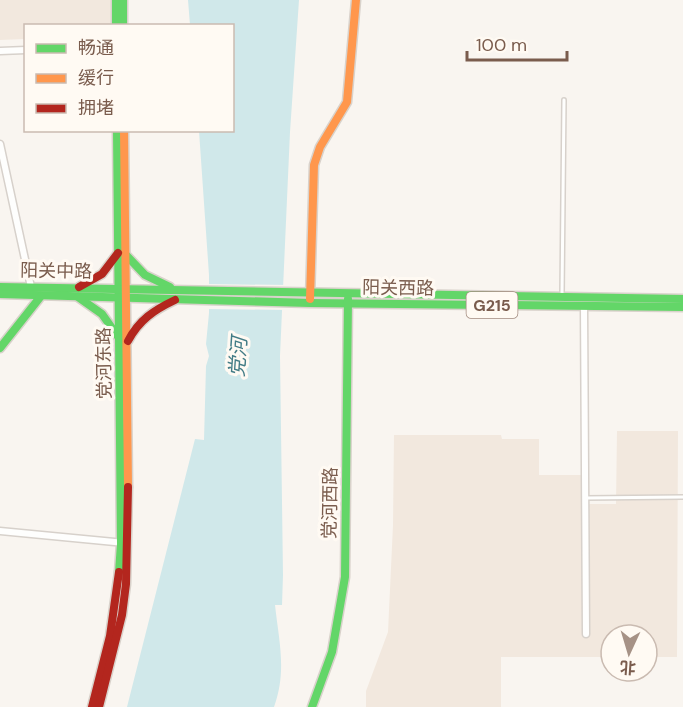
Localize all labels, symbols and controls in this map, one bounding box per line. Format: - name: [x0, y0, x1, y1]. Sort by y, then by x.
- legend: [24, 24, 234, 132]
- scale bar: [467, 24, 568, 62]
- text: 100 m: [476, 33, 527, 57]
- text: 畅通: [78, 36, 114, 60]
- text: 缓行: [78, 66, 114, 90]
- text: 拥堵: [78, 96, 114, 120]
- street label: 阳关中路: [20, 258, 92, 284]
- street label: 阳关西路: [362, 275, 434, 301]
- road number: G215: [466, 292, 518, 318]
- street label: 党河东路: [91, 327, 117, 399]
- water label: 党河: [224, 332, 253, 378]
- street label: 党河西路: [317, 467, 343, 539]
- north arrow: [599, 623, 659, 683]
- text: 北: [619, 656, 637, 678]

